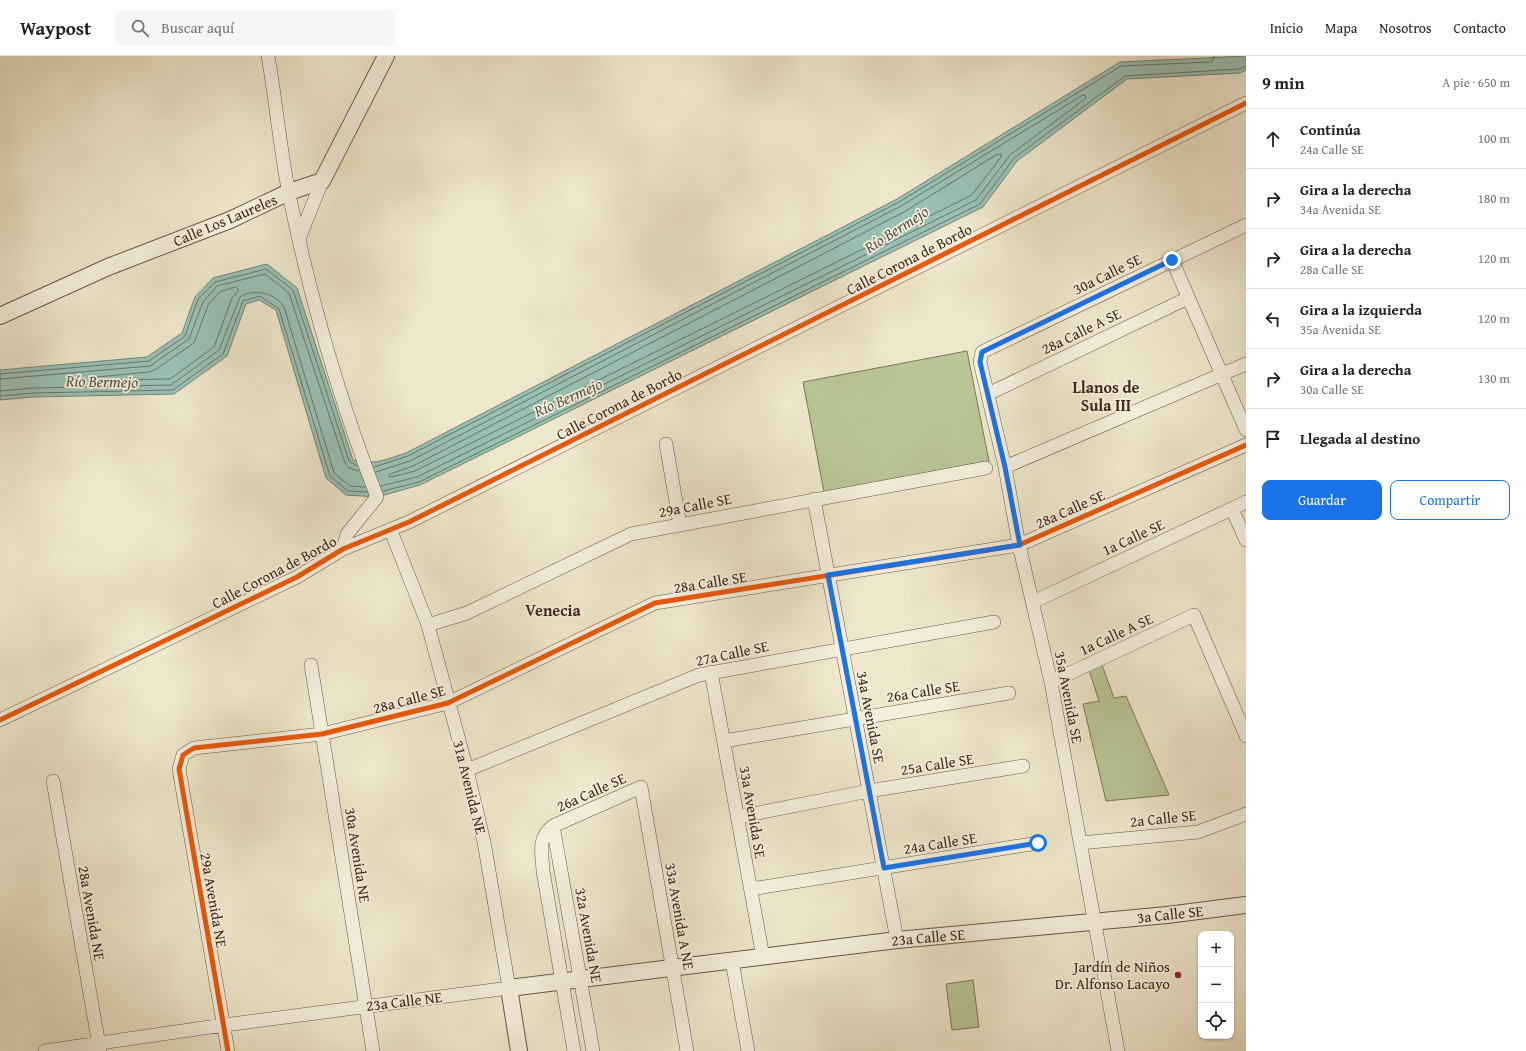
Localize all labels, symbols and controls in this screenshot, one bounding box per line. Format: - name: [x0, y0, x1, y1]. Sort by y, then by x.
- search box: [115, 10, 395, 46]
- text: Waypost: [20, 14, 91, 42]
- icon: search: [129, 17, 151, 39]
- text: Buscar aquí: [161, 17, 234, 38]
- text: Inicio: [1270, 18, 1303, 38]
- text: Mapa: [1325, 18, 1357, 38]
- text: Nosotros: [1379, 18, 1432, 38]
- text: Contacto: [1454, 18, 1506, 38]
- text: 9 min: [1262, 70, 1304, 95]
- text: A pie · 650 m: [1442, 73, 1510, 92]
- text: Continúa: [1300, 119, 1361, 140]
- icon: ahead: [1262, 128, 1284, 150]
- text: 100 m: [1478, 129, 1510, 148]
- text: 24a Calle SE: [1300, 140, 1364, 159]
- text: Gira a la derecha: [1300, 179, 1411, 200]
- icon: right: [1262, 188, 1284, 210]
- street label: Calle Los Laureles: [170, 189, 280, 251]
- text: 180 m: [1478, 189, 1510, 208]
- water label: Río Bermejo: [858, 199, 933, 259]
- text: 34a Avenida SE: [1300, 200, 1381, 219]
- street label: Calle Corona de Bordo: [843, 218, 976, 300]
- text: Gira a la derecha: [1300, 239, 1411, 260]
- street label: 30a Calle SE: [1069, 248, 1145, 300]
- icon: right: [1262, 248, 1284, 270]
- text: 120 m: [1478, 249, 1510, 268]
- route end: [1163, 251, 1181, 269]
- text: 28a Calle SE: [1300, 260, 1364, 279]
- text: Gira a la izquierda: [1300, 299, 1422, 320]
- street label: 28a Calle A SE: [1038, 302, 1125, 359]
- icon: left: [1262, 308, 1284, 330]
- text: 120 m: [1478, 309, 1510, 328]
- text: 35a Avenida SE: [1300, 320, 1381, 339]
- text: Gira a la derecha: [1300, 359, 1411, 380]
- street label: Calle Corona de Bordo: [553, 363, 686, 445]
- water label: Río Bermejo: [65, 368, 139, 394]
- icon: right: [1262, 368, 1284, 390]
- text: 130 m: [1478, 369, 1510, 388]
- water label: Río Bermejo: [529, 371, 606, 423]
- district label: Llanos de Sula III: [1073, 375, 1140, 417]
- text: 30a Calle SE: [1300, 380, 1364, 399]
- icon: arrive: [1262, 428, 1284, 450]
- text: Llegada al destino: [1300, 428, 1420, 449]
- button: Guardar: [1262, 480, 1382, 520]
- button: Compartir: [1390, 480, 1510, 520]
- street label: 28a Calle SE: [1032, 484, 1108, 534]
- street label: 29a Calle SE: [657, 488, 734, 522]
- street label: 1a Calle SE: [1098, 513, 1168, 561]
- street label: Calle Corona de Bordo: [208, 530, 340, 614]
- street label: 28a Calle SE: [672, 566, 748, 598]
- district label: Venecia: [525, 598, 582, 622]
- street label: 1a Calle A SE: [1076, 608, 1157, 660]
- street label: 27a Calle SE: [694, 635, 771, 671]
- street label: 35a Avenida SE: [1050, 649, 1088, 745]
- street label: 34a Avenida SE: [852, 669, 890, 765]
- street label: 26a Calle SE: [885, 675, 961, 707]
- street label: 28a Calle SE: [371, 679, 448, 719]
- street label: 31a Avenida NE: [448, 738, 492, 836]
- street label: 25a Calle SE: [899, 748, 975, 780]
- street label: 33a Avenida SE: [735, 764, 772, 860]
- street label: 26a Calle SE: [553, 767, 629, 817]
- street label: 2a Calle SE: [1129, 804, 1198, 832]
- street label: 30a Avenida NE: [340, 806, 376, 904]
- street label: 24a Calle SE: [902, 827, 978, 859]
- route start: [1029, 834, 1047, 852]
- street label: 29a Avenida NE: [195, 851, 233, 949]
- street label: 33a Avenida A NE: [660, 861, 700, 971]
- street label: 28a Avenida NE: [73, 864, 111, 962]
- street label: 32a Avenida NE: [570, 886, 608, 984]
- street label: 3a Calle SE: [1136, 900, 1205, 928]
- street label: 23a Calle SE: [890, 923, 966, 951]
- map controls: [1198, 931, 1234, 1039]
- button: +: [1198, 931, 1234, 967]
- place label: Jardín de Niños Dr. Alfonso Lacayo: [1055, 956, 1170, 994]
- button: −: [1198, 967, 1234, 1003]
- marker: Jardín de Niños Dr. Alfonso Lacayo: [1173, 970, 1183, 980]
- street label: 23a Calle NE: [365, 986, 444, 1016]
- button: locate: [1198, 1003, 1234, 1039]

